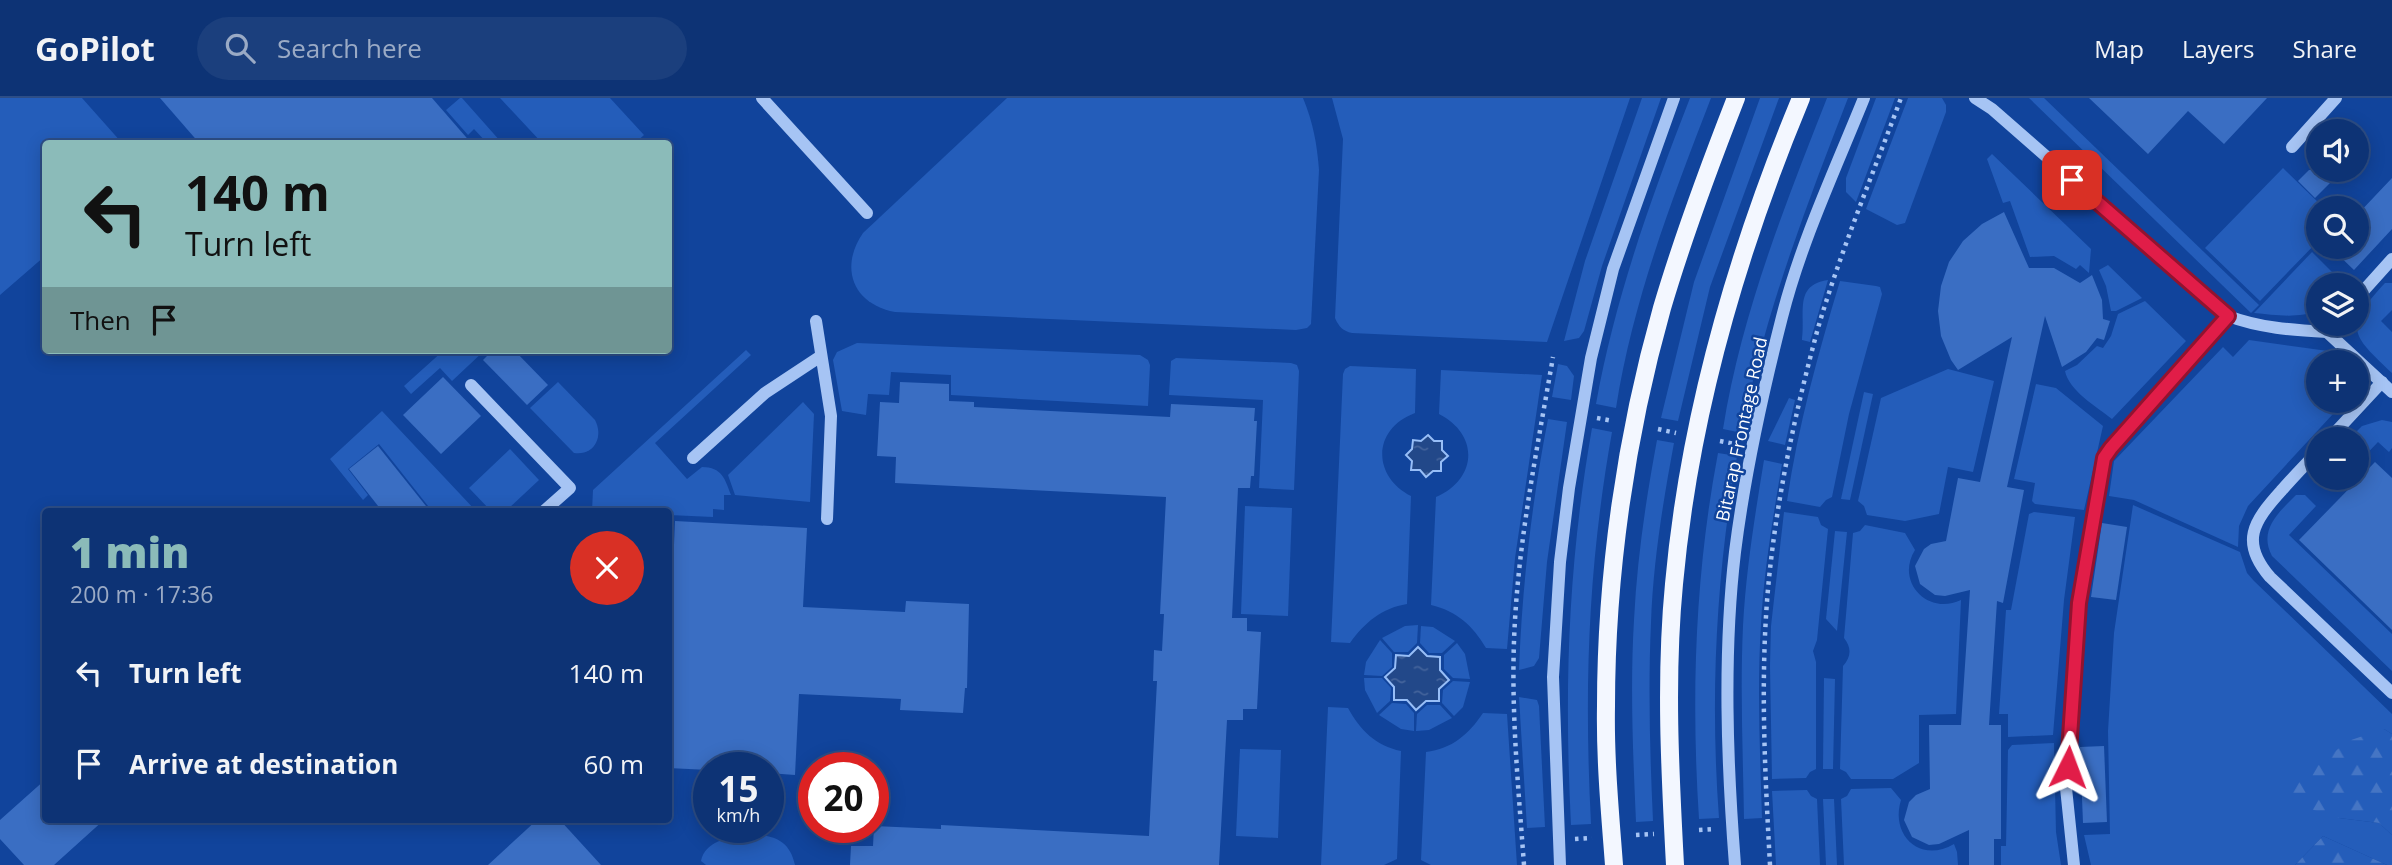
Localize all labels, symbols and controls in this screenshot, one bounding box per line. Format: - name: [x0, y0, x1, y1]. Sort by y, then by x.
- search box: [197, 17, 687, 80]
- text: GoPilot: [35, 26, 155, 71]
- icon: search: [221, 29, 259, 67]
- text: Search here: [277, 30, 422, 66]
- text: Map: [2094, 32, 2144, 65]
- text: Layers: [2182, 32, 2255, 65]
- text: Share: [2293, 32, 2357, 65]
- map controls: [2306, 119, 2369, 490]
- button: sound: [2306, 119, 2369, 182]
- pin: [2042, 150, 2102, 210]
- text: 140 m: [185, 159, 330, 225]
- icon: arrive: [2053, 161, 2091, 199]
- icon: left: [70, 168, 161, 259]
- button: search: [2306, 196, 2369, 259]
- text: Turn left: [185, 222, 311, 265]
- button: layers: [2306, 273, 2369, 336]
- icon: arrive: [145, 301, 183, 339]
- text: Then: [70, 302, 131, 338]
- street label: Bitarap Frontage Road: [1710, 335, 1772, 523]
- button: +: [2306, 350, 2369, 413]
- button: −: [2306, 427, 2369, 490]
- text: 1 min: [70, 523, 189, 580]
- button: close: [570, 531, 644, 605]
- text: 200 m · 17:36: [70, 578, 213, 610]
- icon: left: [70, 654, 108, 692]
- text: Turn left: [129, 655, 241, 691]
- text: 140 m: [569, 655, 644, 691]
- position arrow: [2031, 730, 2105, 804]
- icon: arrive: [70, 745, 108, 783]
- text: Arrive at destination: [129, 746, 398, 782]
- text: 60 m: [583, 746, 644, 782]
- speed limit sign: 20: [798, 752, 889, 843]
- text: 15: [718, 765, 759, 812]
- text: km/h: [717, 803, 760, 827]

